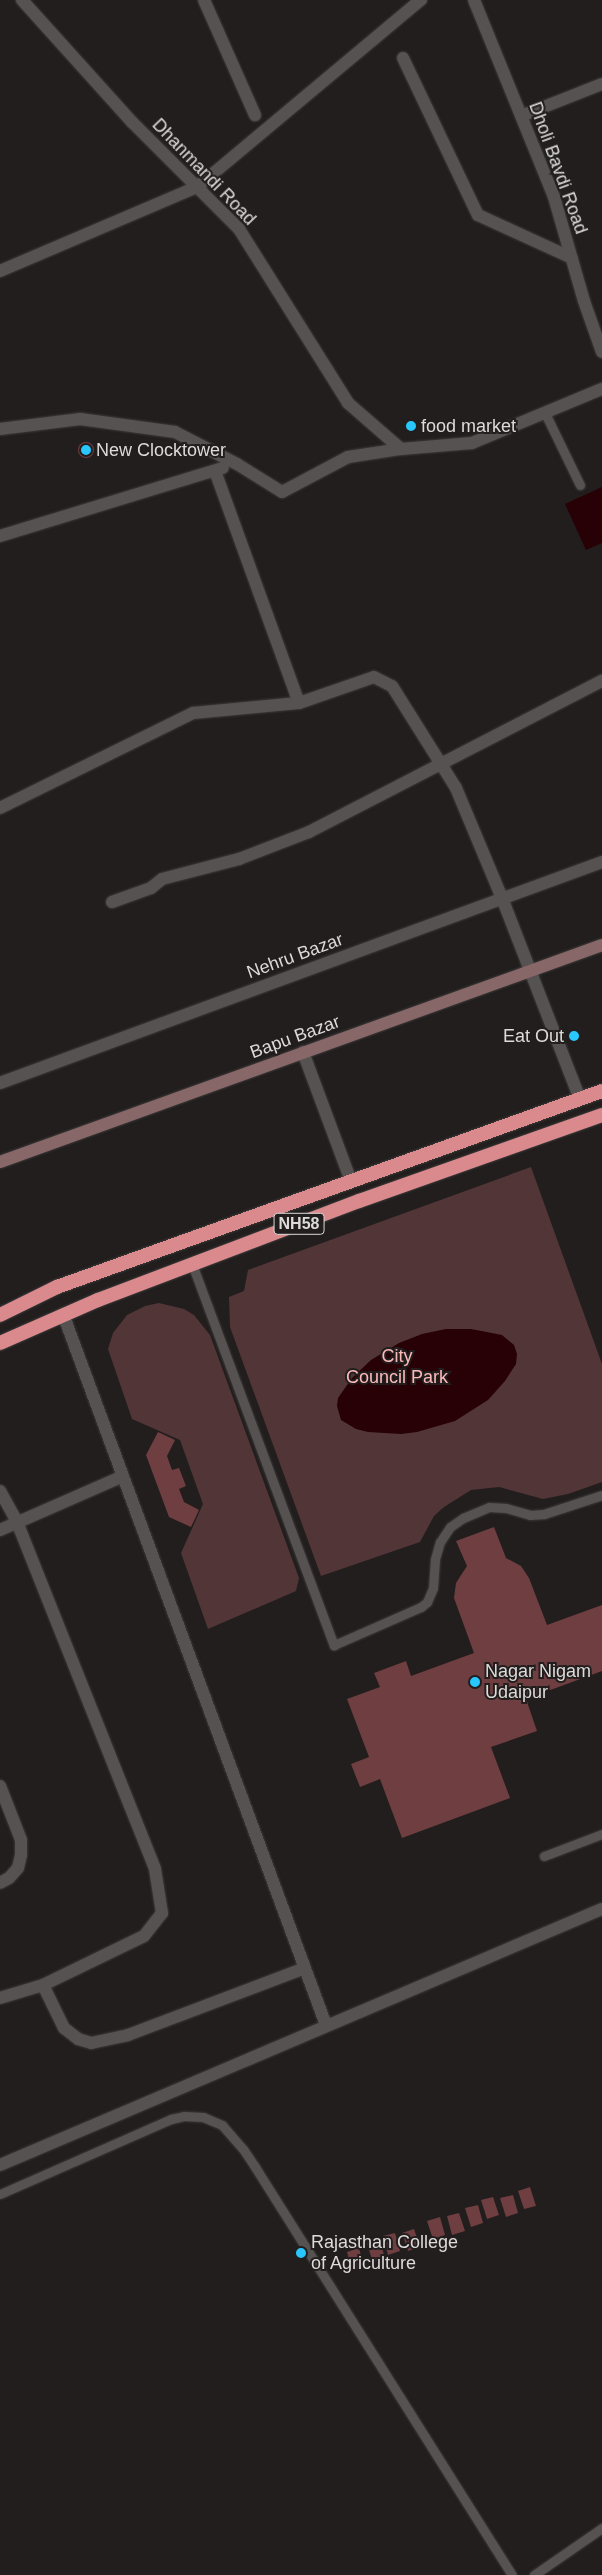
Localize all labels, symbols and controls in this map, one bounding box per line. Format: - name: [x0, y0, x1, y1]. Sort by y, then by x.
- street label: Dholi Bavdi Road: [524, 99, 592, 237]
- street label: Dhanmandi Road: [148, 114, 260, 230]
- place label: food market: [421, 415, 516, 437]
- marker: food market: [405, 420, 417, 432]
- place label: New Clocktower: [96, 439, 226, 461]
- marker: New Clocktower: [80, 444, 92, 456]
- street label: Nehru Bazar: [244, 929, 346, 983]
- street label: Bapu Bazar: [247, 1011, 343, 1063]
- place label: Eat Out: [503, 1025, 564, 1047]
- marker: Eat Out: [568, 1030, 580, 1042]
- road number: NH58: [273, 1210, 325, 1238]
- park label: City Council Park: [346, 1346, 448, 1388]
- place label: Nagar Nigam Udaipur: [485, 1661, 591, 1704]
- marker: Nagar Nigam Udaipur: [469, 1676, 481, 1688]
- place label: Rajasthan College of Agriculture: [311, 2232, 458, 2274]
- marker: Rajasthan College of Agriculture: [295, 2247, 307, 2259]

